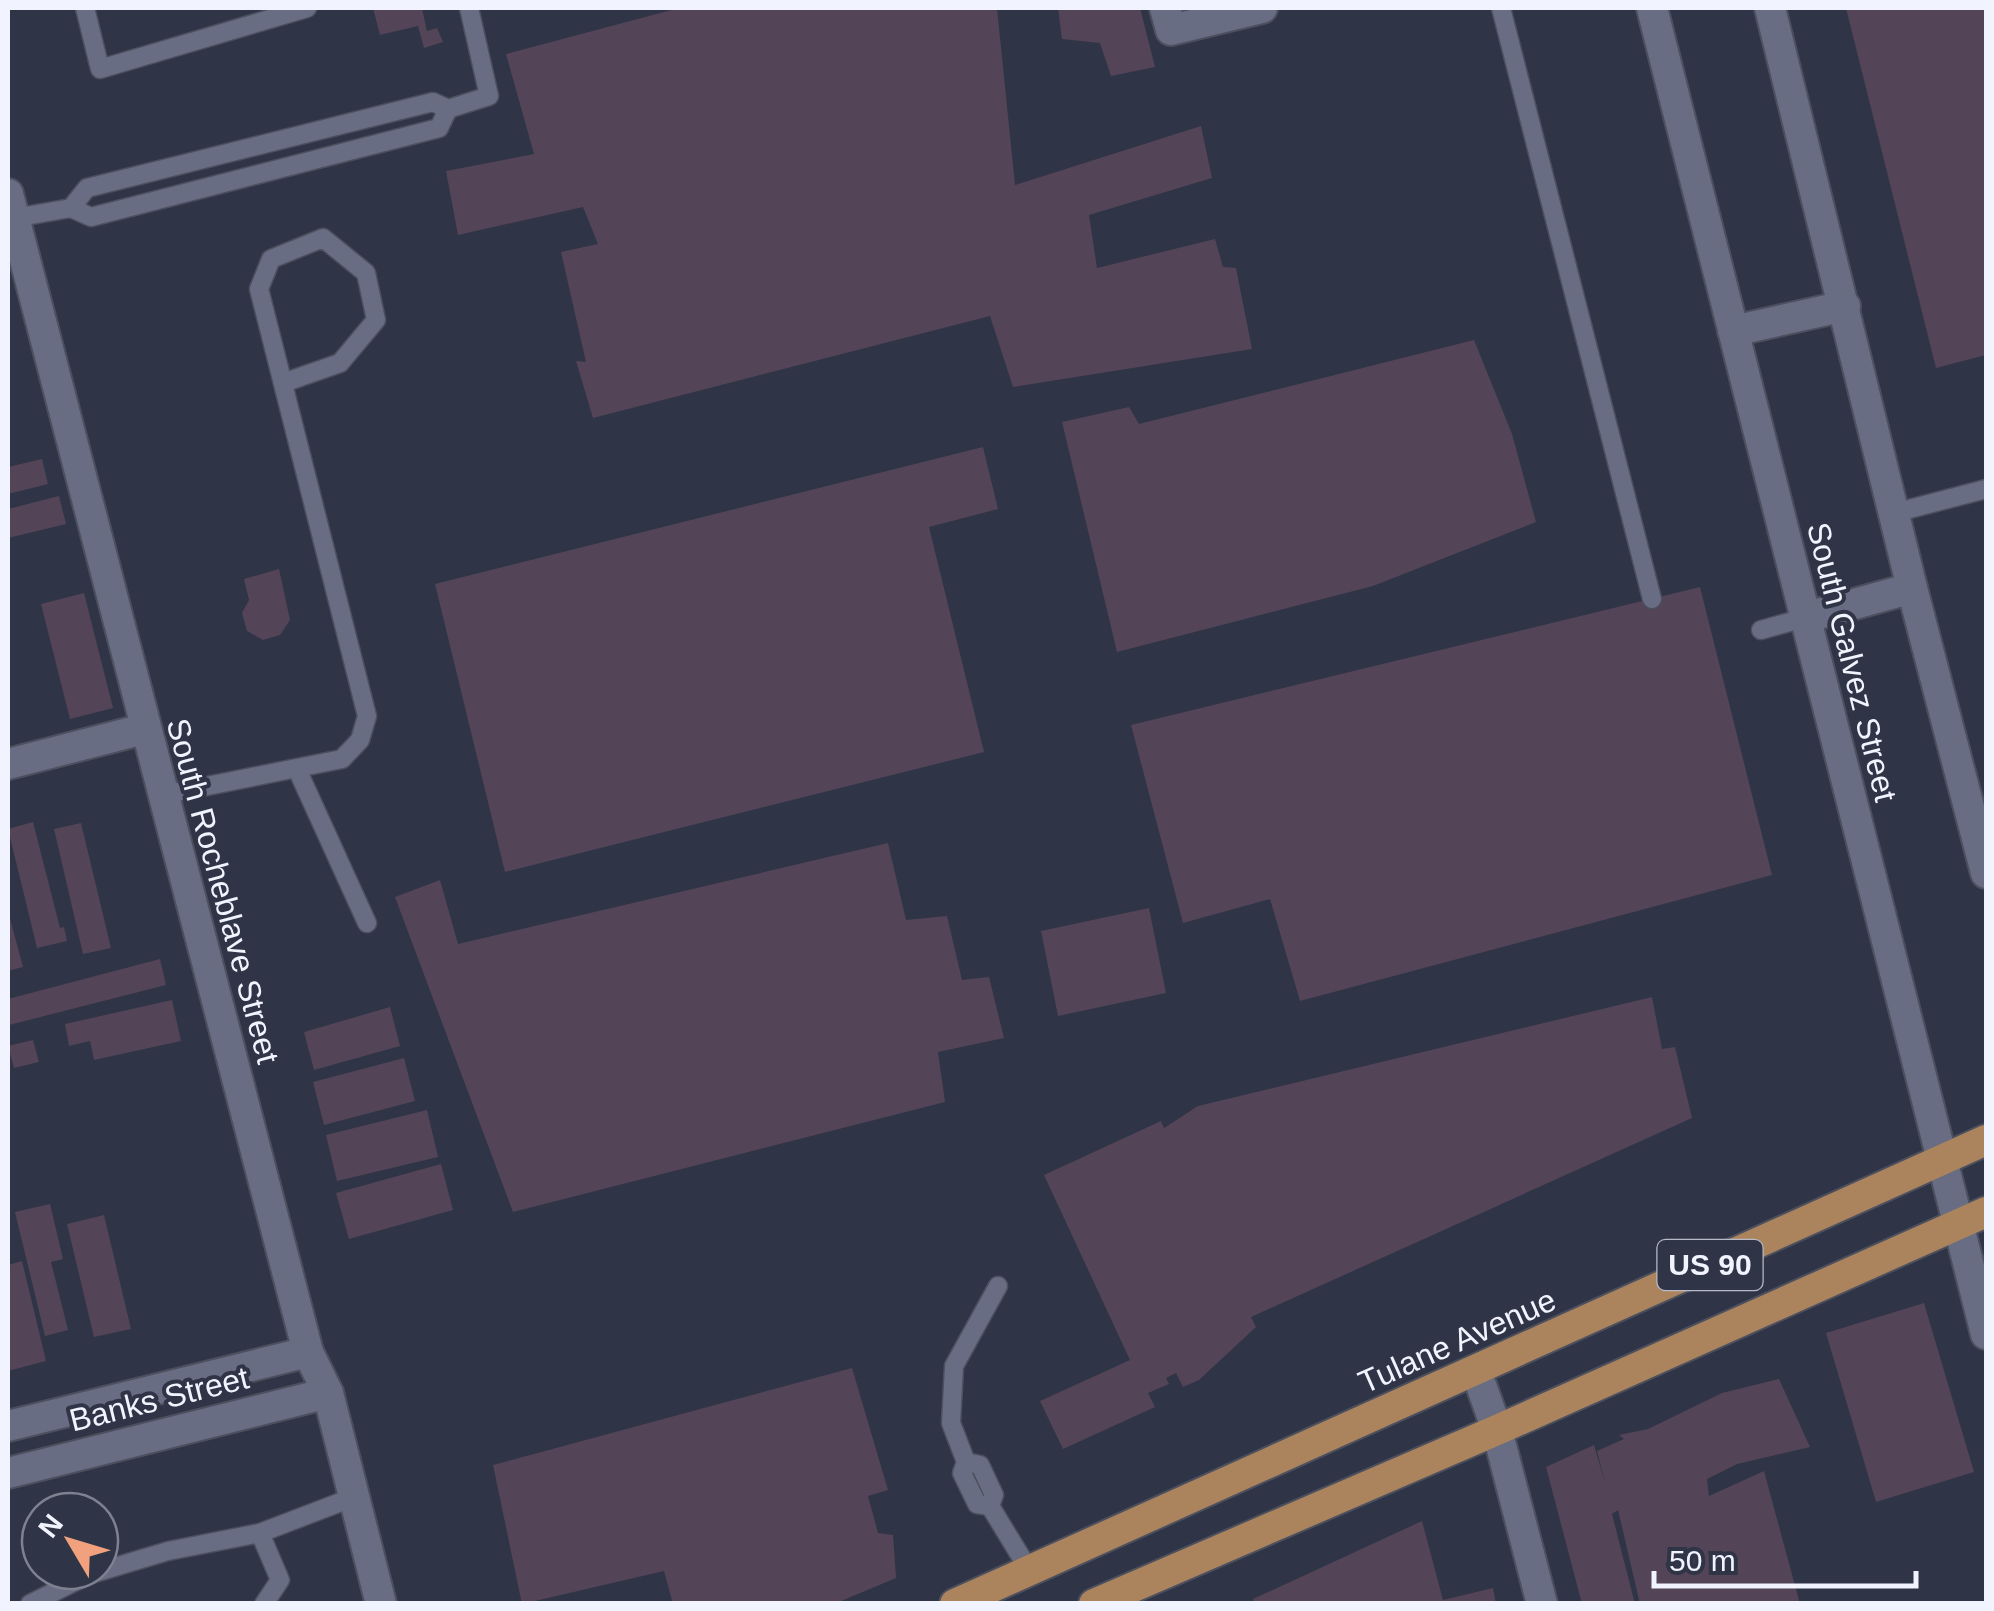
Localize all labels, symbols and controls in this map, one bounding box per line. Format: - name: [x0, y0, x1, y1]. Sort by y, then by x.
- street label: South Galvez Street: [1800, 519, 1904, 805]
- street label: South Rocheblave Street: [160, 715, 286, 1068]
- road number: US 90: [1658, 1240, 1762, 1290]
- street label: Tulane Avenue: [1353, 1281, 1561, 1401]
- street label: Banks Street: [66, 1359, 252, 1439]
- north arrow: [20, 1491, 120, 1591]
- text: N: [32, 1508, 69, 1543]
- scale bar: [1654, 1526, 1916, 1588]
- text: 50 m: [1669, 1544, 1736, 1577]

